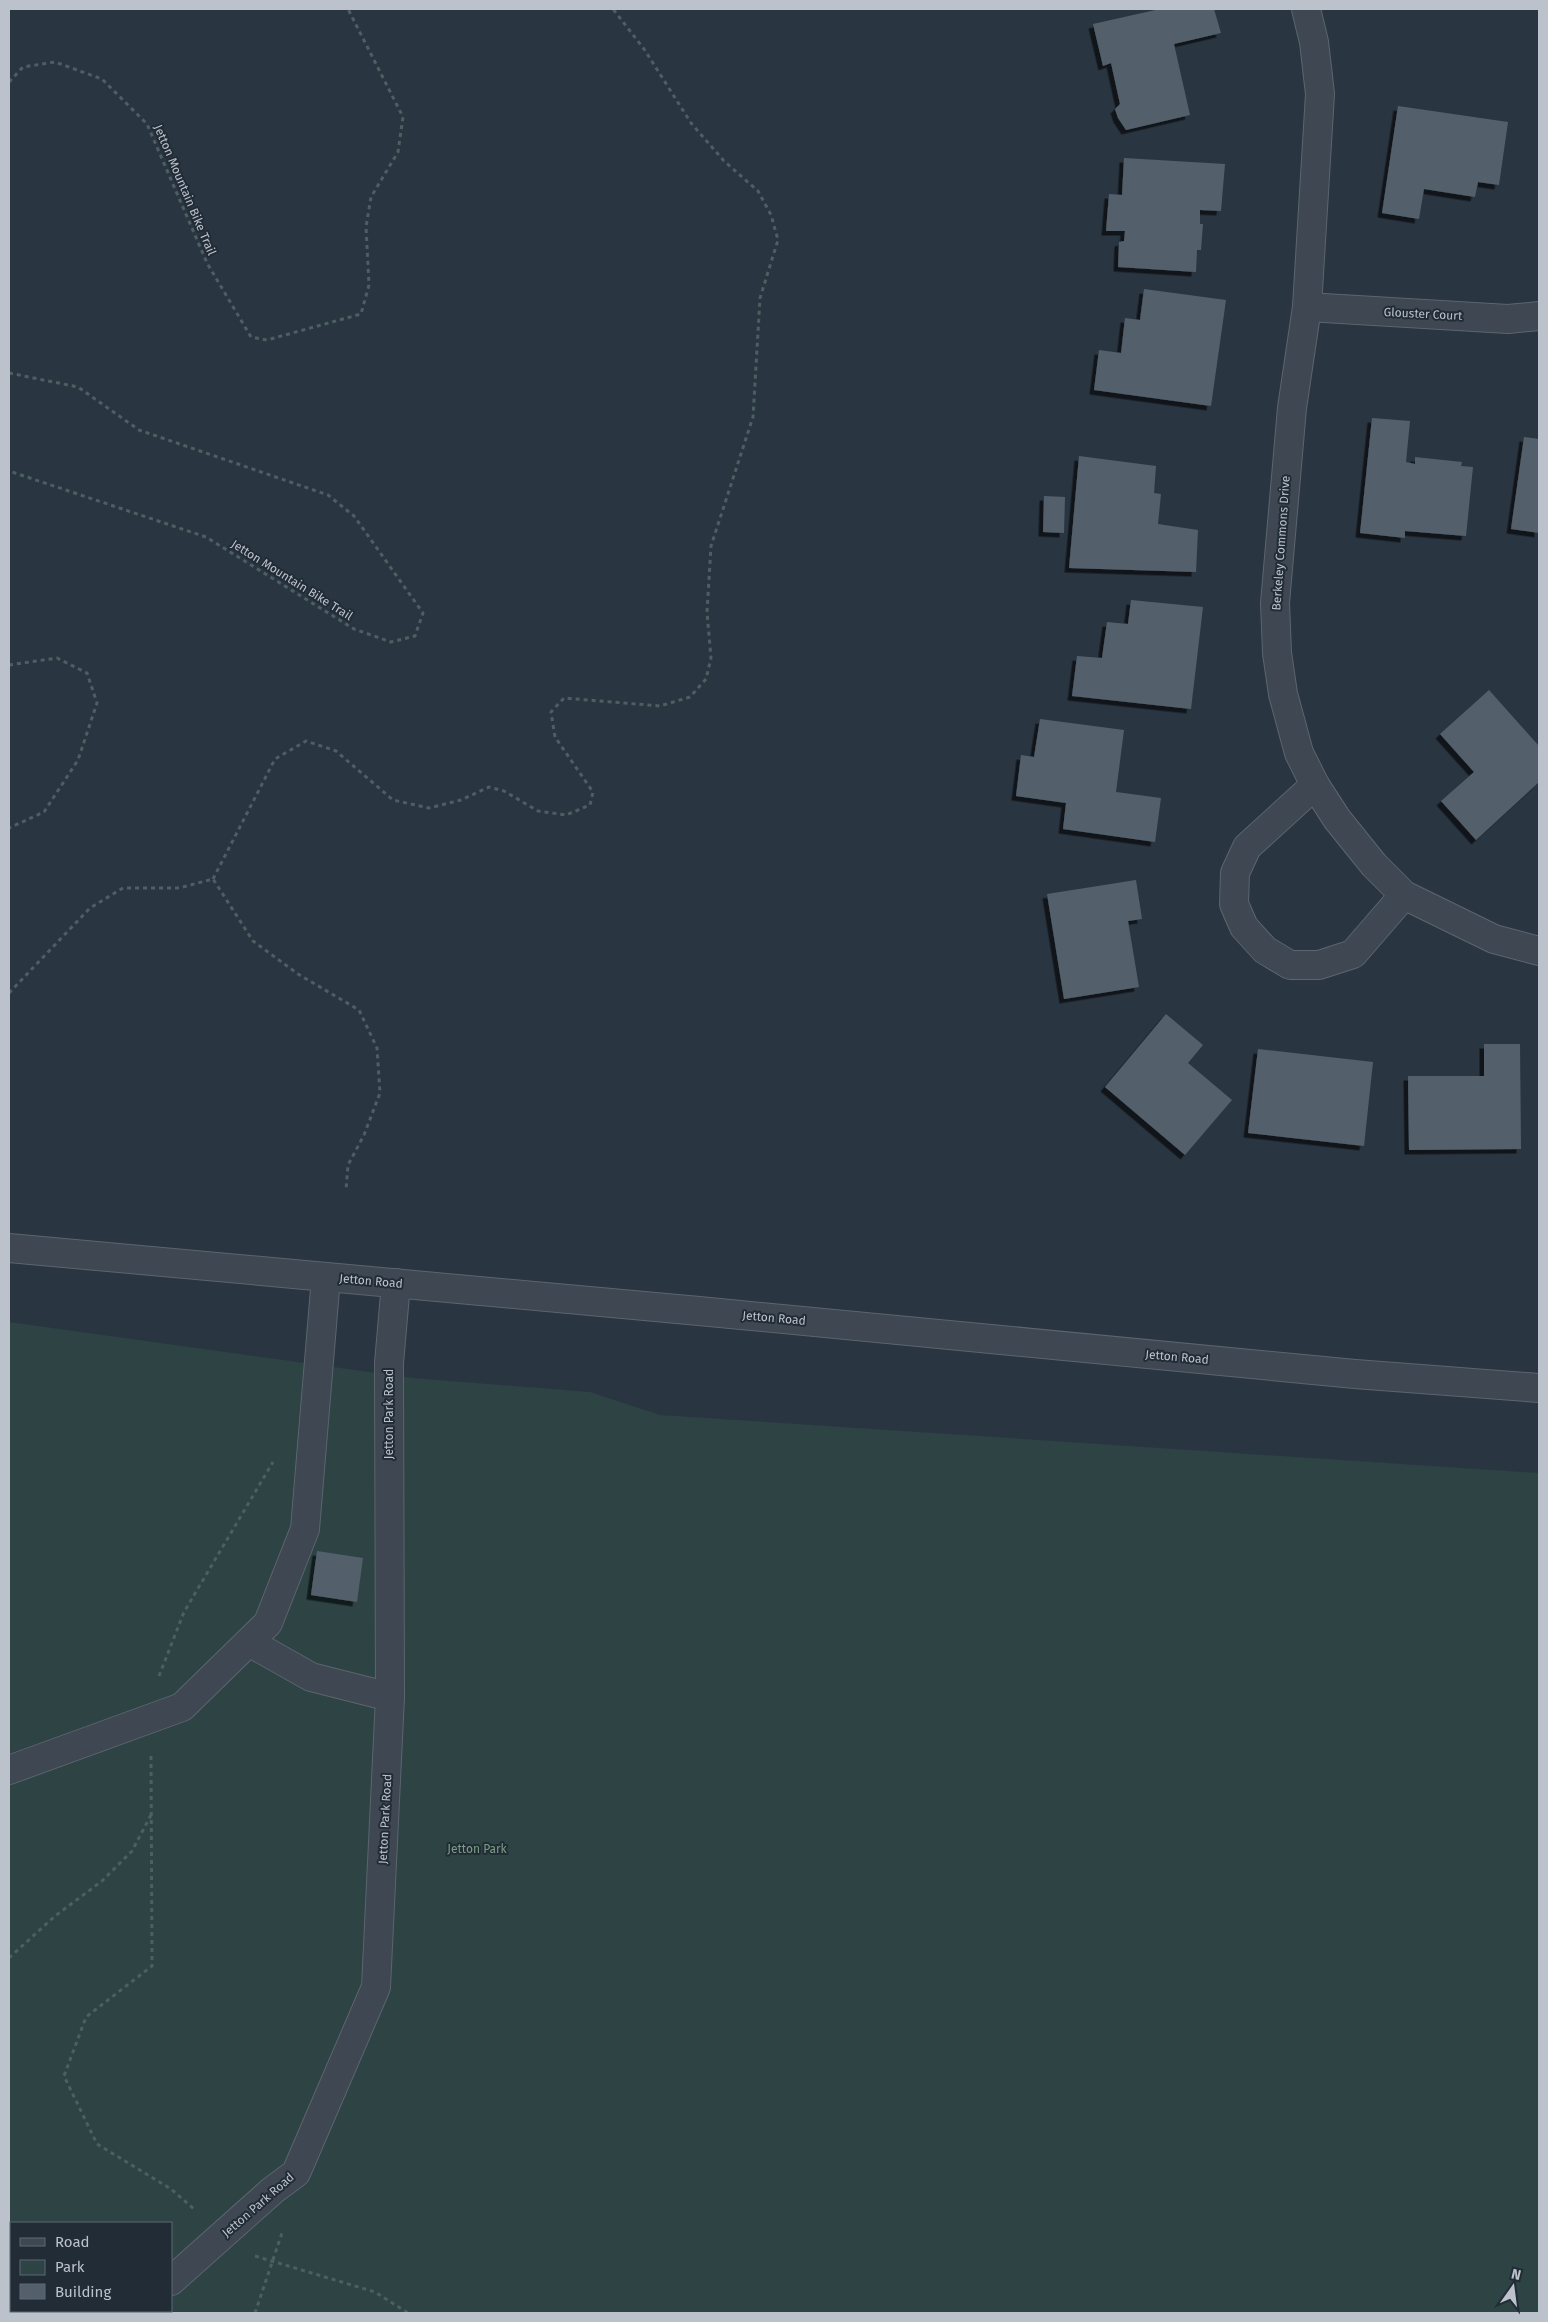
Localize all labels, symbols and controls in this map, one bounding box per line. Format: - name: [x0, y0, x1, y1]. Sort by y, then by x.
- street label: Jetton Mountain Bike Trail: [151, 123, 219, 258]
- street label: Glouster Court: [1383, 305, 1463, 323]
- street label: Berkeley Commons Drive: [1269, 475, 1293, 611]
- street label: Jetton Mountain Bike Trail: [229, 537, 356, 623]
- street label: Jetton Road: [339, 1271, 403, 1291]
- street label: Jetton Road: [742, 1308, 806, 1328]
- street label: Jetton Road: [1145, 1347, 1209, 1367]
- street label: Jetton Park Road: [382, 1369, 396, 1459]
- street label: Jetton Park Road: [376, 1774, 394, 1864]
- park label: Jetton Park: [447, 1842, 508, 1856]
- street label: Jetton Park Road: [219, 2170, 297, 2240]
- legend: [10, 2222, 172, 2312]
- text: Road: [55, 2233, 90, 2251]
- text: Park: [55, 2258, 85, 2276]
- north arrow: [1488, 2262, 1538, 2312]
- text: N: [1509, 2265, 1523, 2284]
- text: Building: [55, 2283, 111, 2301]

